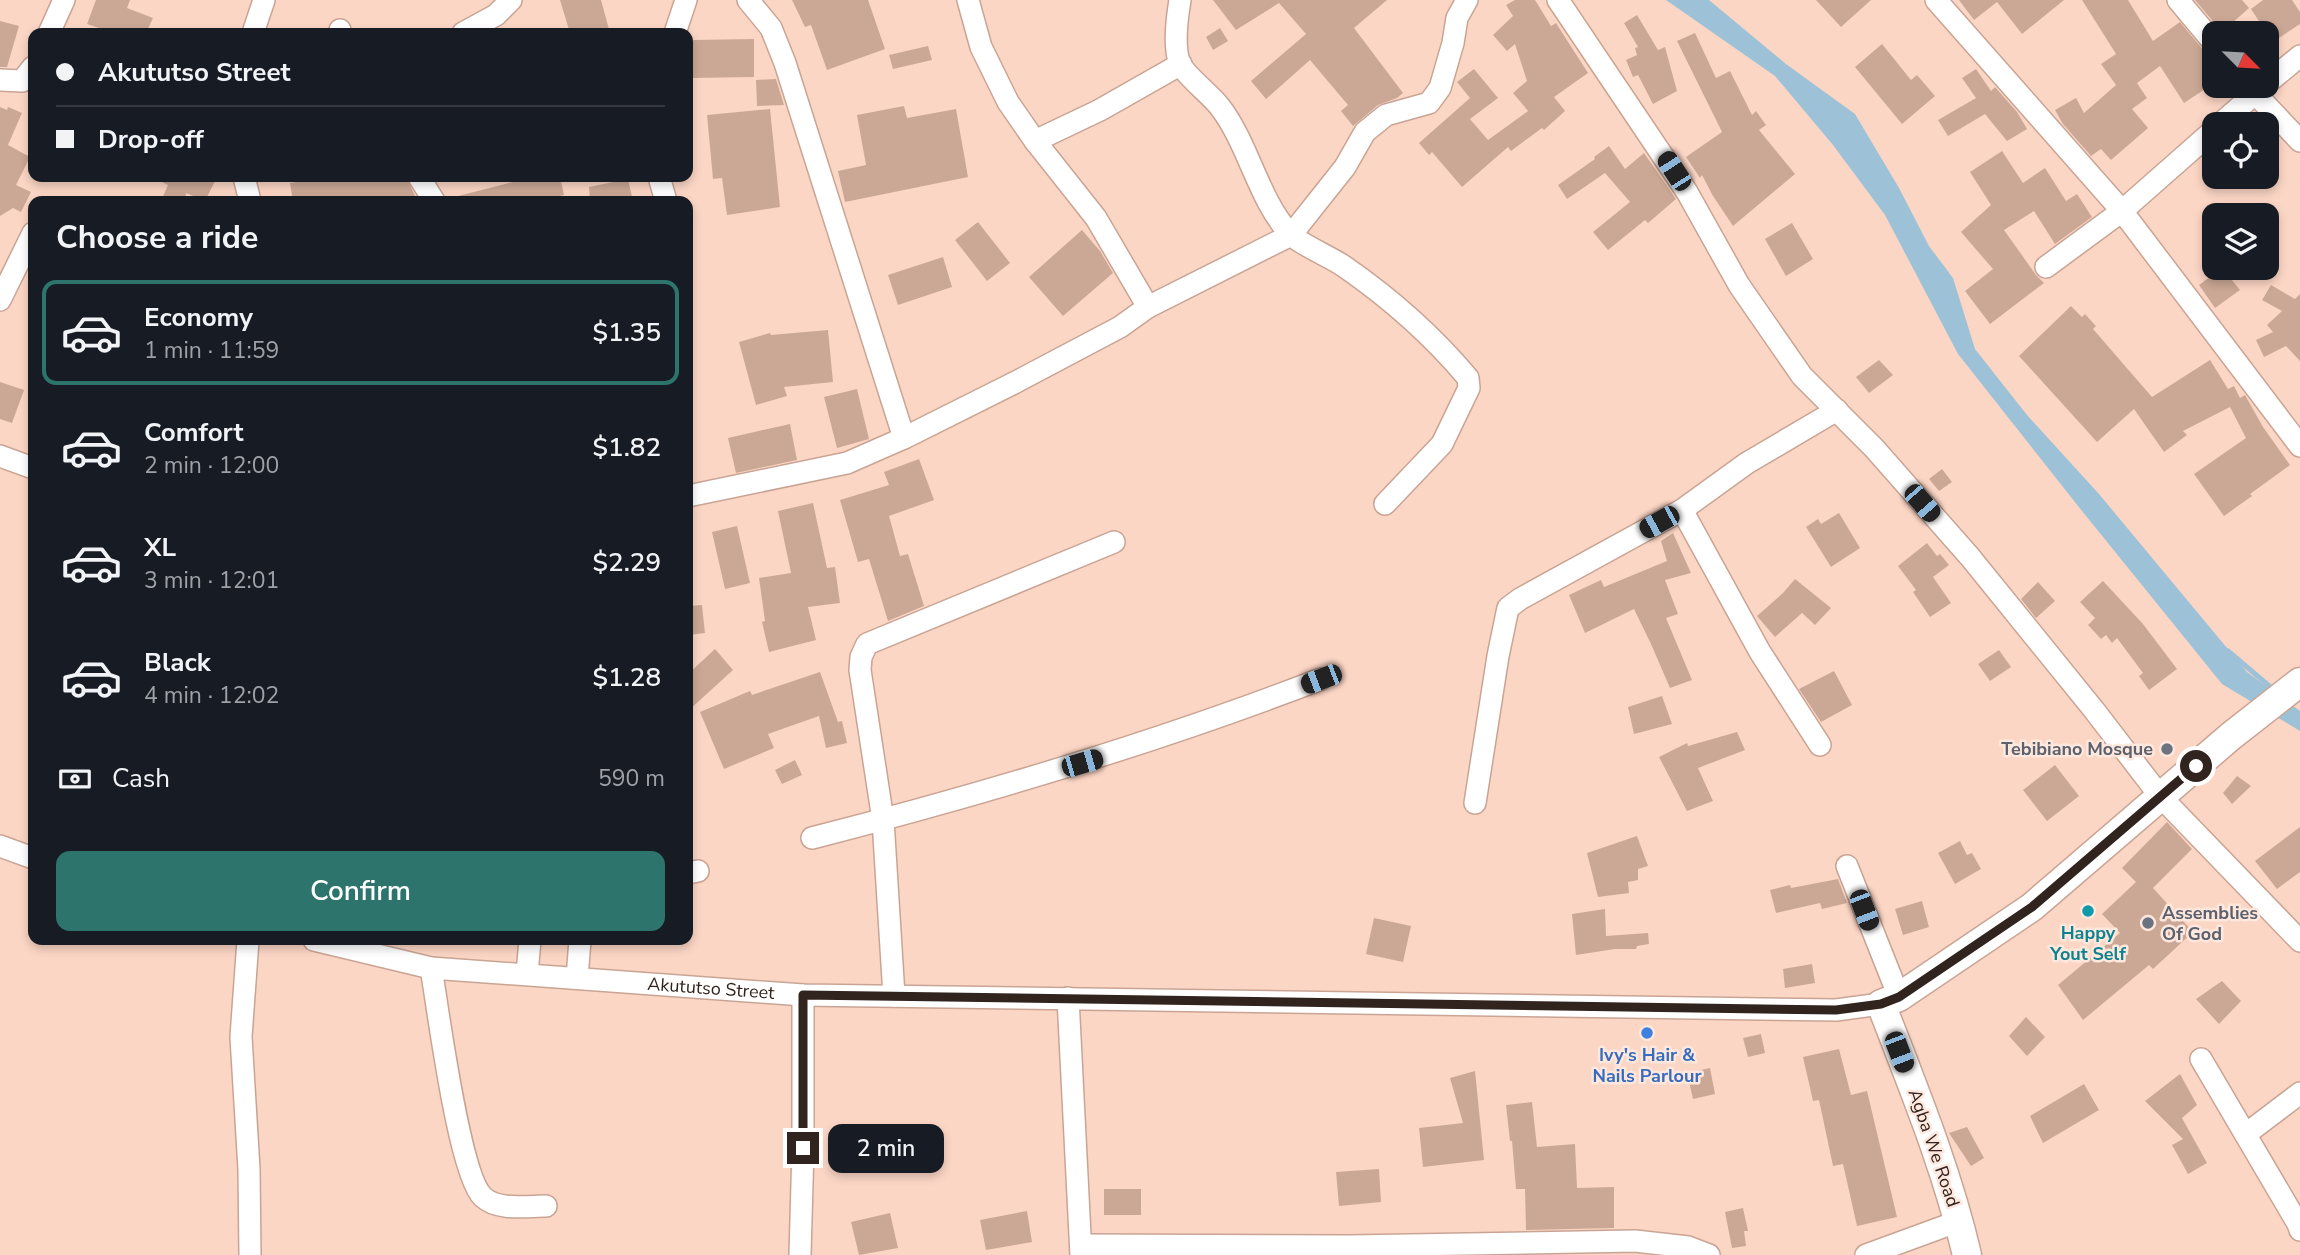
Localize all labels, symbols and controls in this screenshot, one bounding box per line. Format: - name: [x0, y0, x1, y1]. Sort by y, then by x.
- north arrow: [2202, 21, 2278, 98]
- map controls: [2202, 21, 2279, 280]
- text: Akututso Street: [98, 55, 290, 90]
- button: locate: [2202, 112, 2279, 189]
- text: Drop-off: [98, 122, 204, 157]
- car: [1654, 148, 1695, 194]
- button: layers: [2202, 203, 2279, 280]
- text: Choose a ride: [56, 216, 258, 259]
- text: Economy: [144, 300, 253, 335]
- icon: car: [60, 301, 123, 364]
- text: $1.35: [592, 315, 661, 350]
- text: 1 min · 11:59: [144, 335, 279, 366]
- text: Comfort: [144, 415, 244, 450]
- icon: car: [60, 416, 123, 479]
- text: $1.82: [592, 430, 661, 465]
- text: 2 min · 12:00: [144, 450, 279, 481]
- car: [1901, 480, 1944, 526]
- car: [1636, 503, 1683, 541]
- text: XL: [144, 530, 176, 565]
- icon: car: [60, 531, 123, 594]
- text: $2.29: [592, 545, 661, 580]
- text: 3 min · 12:01: [144, 565, 279, 596]
- text: Black: [144, 645, 211, 680]
- icon: car: [60, 646, 123, 709]
- text: $1.28: [592, 660, 661, 695]
- car: [1298, 662, 1345, 696]
- text: 4 min · 12:02: [144, 680, 279, 711]
- place label: Tebibiano Mosque: [2001, 737, 2153, 761]
- marker: Tebibiano Mosque: [2159, 741, 2175, 757]
- car: [1059, 747, 1106, 779]
- route start: [2180, 750, 2212, 782]
- icon: cash: [56, 760, 94, 798]
- text: Cash: [112, 761, 170, 796]
- text: 590 m: [598, 763, 665, 794]
- button: Confirm: [56, 851, 665, 931]
- car: [1847, 887, 1882, 933]
- place label: Assemblies Of God: [2162, 901, 2258, 946]
- marker: Happy Yout Self: [2080, 903, 2096, 919]
- marker: Assemblies Of God: [2140, 915, 2156, 931]
- place label: Happy Yout Self: [2049, 921, 2126, 966]
- street label: Akututso Street: [647, 972, 776, 1005]
- marker: Ivy's Hair & Nails Parlour: [1639, 1025, 1655, 1041]
- car: [1882, 1029, 1917, 1075]
- place label: Ivy's Hair & Nails Parlour: [1593, 1043, 1701, 1088]
- street label: Agba We Road: [1903, 1086, 1965, 1210]
- callout: 2 min: [828, 1124, 943, 1172]
- route end: [787, 1132, 819, 1164]
- text: 2 min: [857, 1133, 915, 1164]

